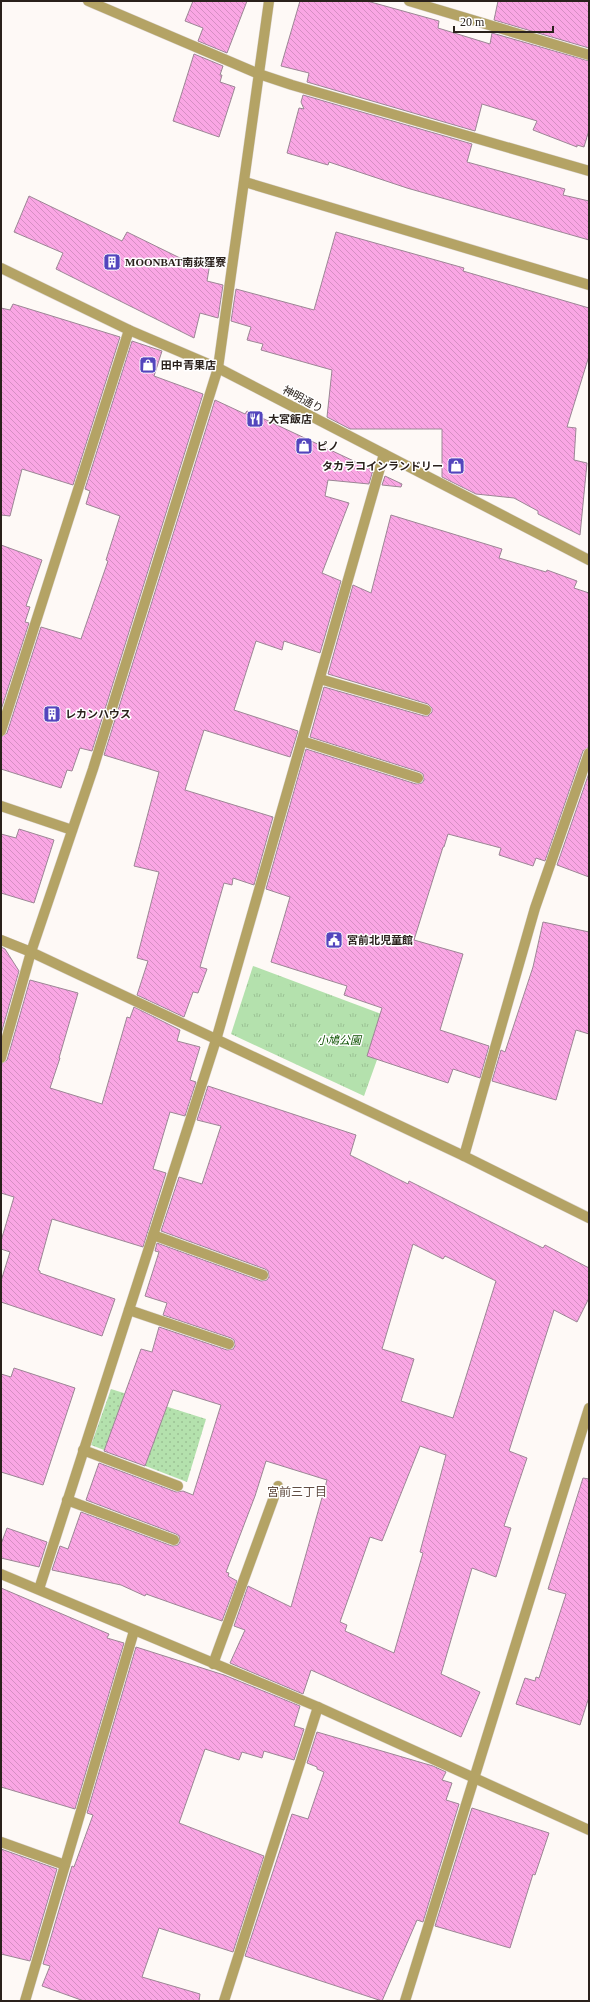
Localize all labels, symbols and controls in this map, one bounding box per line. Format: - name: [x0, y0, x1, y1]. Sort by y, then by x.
- scale bar: [454, 8, 553, 34]
- text: 20 m: [460, 15, 485, 29]
- building icon: MOONBAT南荻窪寮: [102, 252, 122, 272]
- place label: MOONBAT南荻窪寮: [125, 256, 226, 268]
- shop icon: 田中青果店: [138, 355, 158, 375]
- place label: 田中青果店: [161, 359, 216, 371]
- street label: 神明通り: [281, 383, 325, 415]
- restaurant icon: 大宮飯店: [245, 409, 265, 429]
- place label: 大宮飯店: [268, 413, 312, 425]
- shop icon: ピノ: [294, 436, 314, 456]
- place label: ピノ: [317, 440, 339, 452]
- shop icon: タカラコインランドリー: [446, 456, 466, 476]
- place label: タカラコインランドリー: [322, 460, 443, 472]
- building icon: レカンハウス: [42, 704, 62, 724]
- place label: レカンハウス: [65, 708, 131, 720]
- public building icon: 宮前北児童館: [324, 930, 344, 950]
- place label: 宮前北児童館: [347, 934, 413, 946]
- park label: 小鳩公園: [317, 1034, 363, 1046]
- district label: 宮前三丁目: [267, 1485, 327, 1499]

